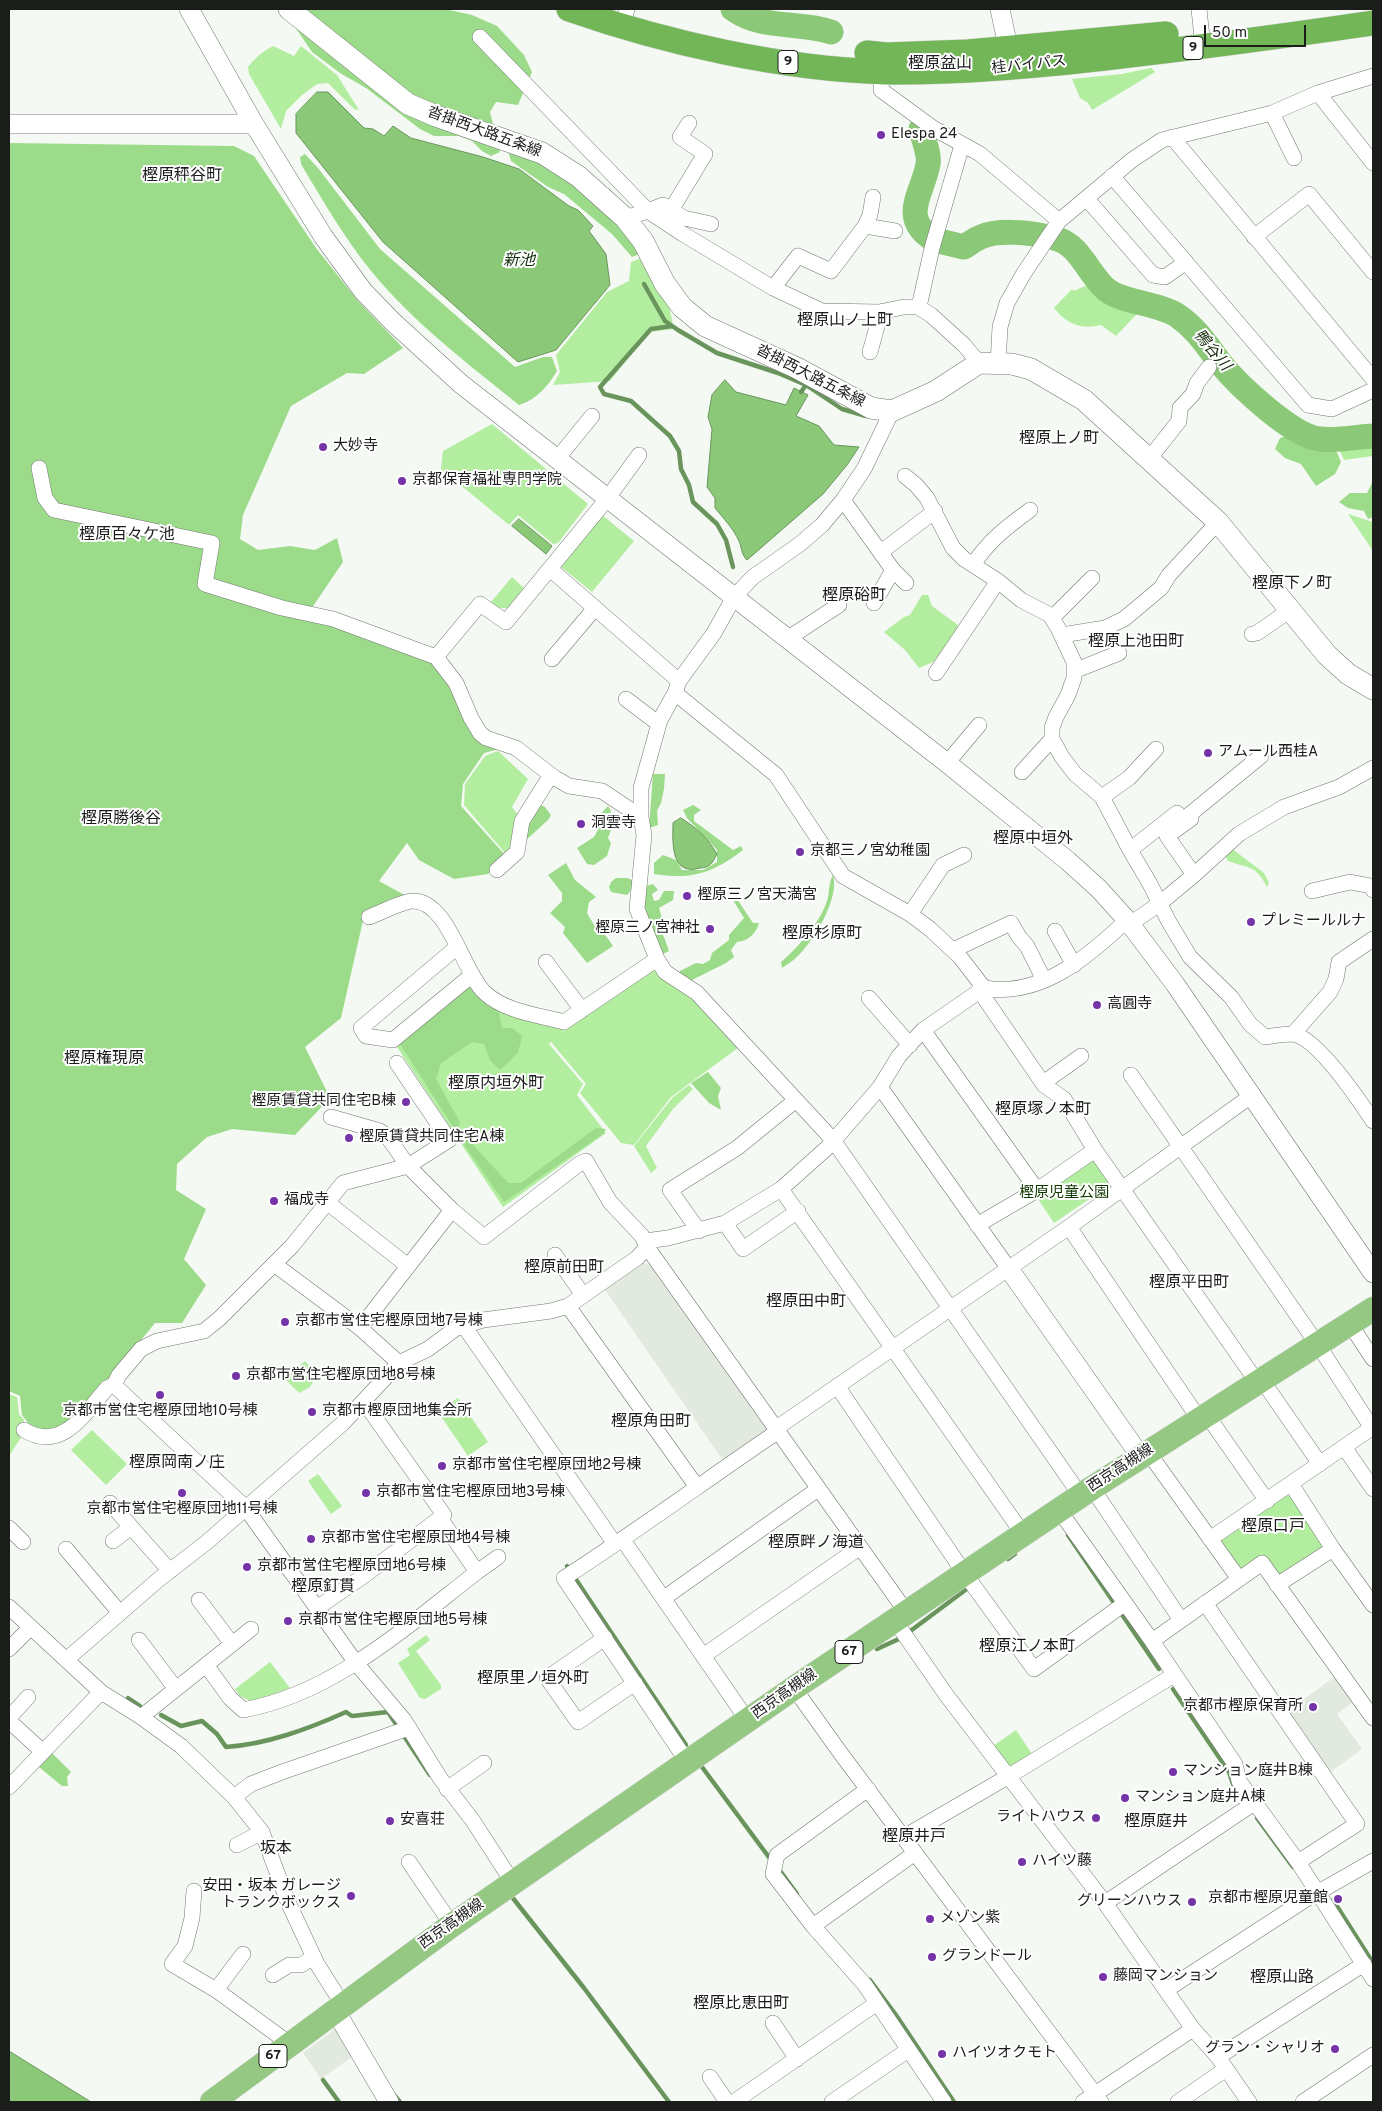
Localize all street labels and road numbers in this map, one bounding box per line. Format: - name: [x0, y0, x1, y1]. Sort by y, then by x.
- road number: 9: [1183, 36, 1203, 59]
- road number: 9: [778, 51, 798, 74]
- street label: 桂バイパス: [991, 53, 1067, 79]
- street label: 沓掛西大路五条線: [425, 104, 543, 162]
- street label: 沓掛西大路五条線: [752, 342, 868, 412]
- street label: 西京高槻線: [1085, 1441, 1157, 1497]
- road number: 67: [835, 1640, 863, 1664]
- street label: 西京高槻線: [749, 1666, 821, 1724]
- street label: 西京高槻線: [416, 1896, 488, 1954]
- road number: 67: [259, 2044, 287, 2068]

